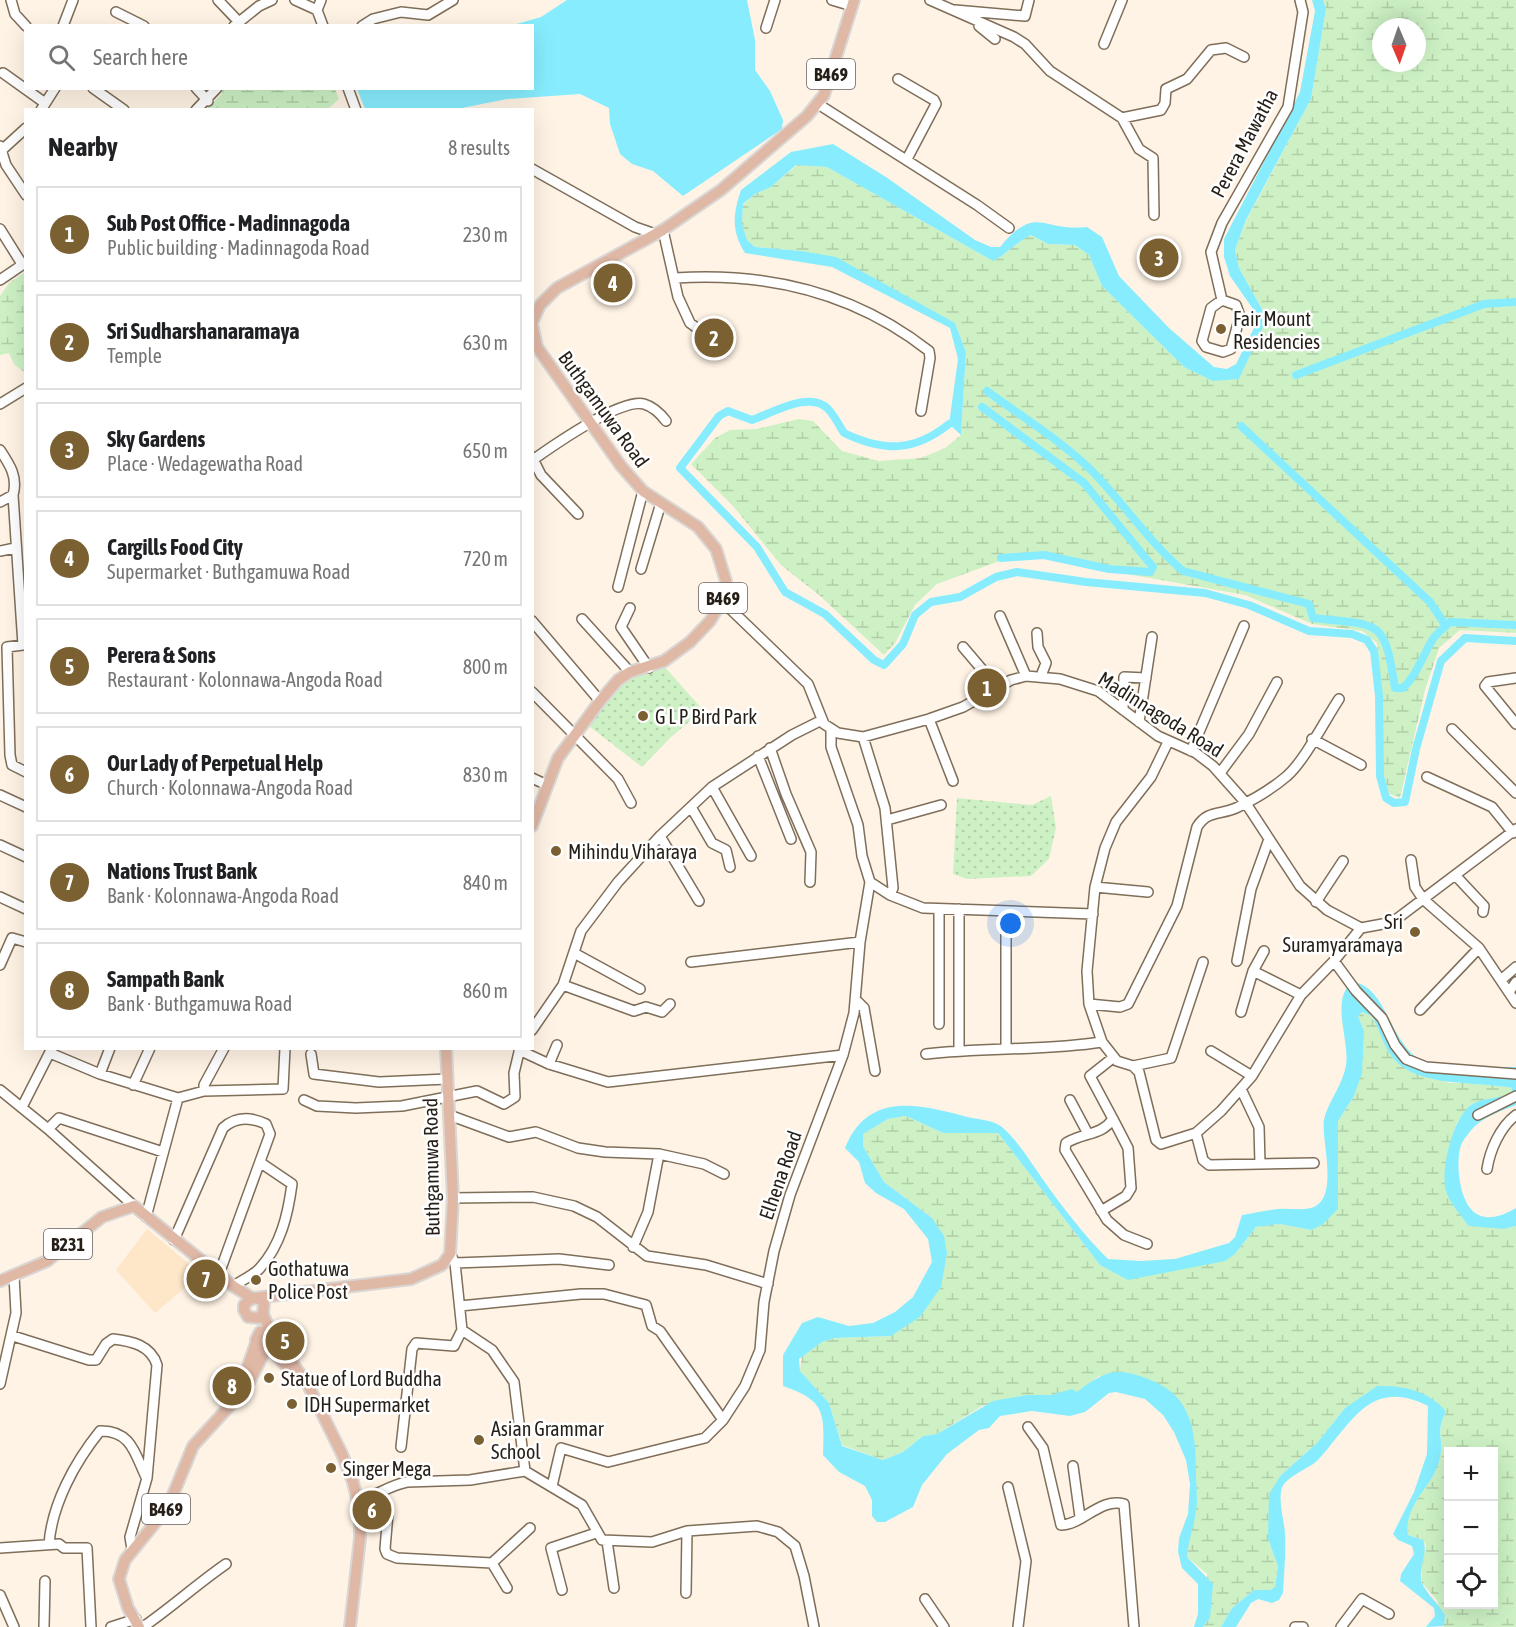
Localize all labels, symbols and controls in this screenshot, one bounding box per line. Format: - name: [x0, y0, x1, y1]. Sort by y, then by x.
- north arrow: [1372, 18, 1426, 72]
- search box: [24, 24, 534, 90]
- icon: search: [45, 41, 78, 74]
- text: Search here: [93, 44, 188, 70]
- road number: B469: [807, 59, 855, 89]
- street label: Perera Mawatha: [1206, 85, 1282, 201]
- text: Nearby: [48, 132, 118, 162]
- text: 8 results: [448, 136, 510, 159]
- text: Sub Post Office - Madinnagoda: [107, 210, 350, 236]
- text: 1: [65, 223, 74, 246]
- text: 230 m: [463, 223, 508, 246]
- text: Public building · Madinnagoda Road: [107, 236, 370, 259]
- pin: 3: [1140, 236, 1178, 280]
- pin: 4: [594, 260, 632, 306]
- place label: Fair Mount Residencies: [1233, 307, 1320, 353]
- pin: 2: [694, 316, 734, 360]
- text: Sri Sudharshanaramaya: [107, 318, 299, 344]
- marker: Fair Mount Residencies: [1214, 322, 1228, 336]
- text: 2: [65, 331, 74, 354]
- text: 630 m: [463, 331, 508, 354]
- text: Temple: [107, 344, 162, 367]
- street label: Buthgamuwa Road: [554, 346, 654, 472]
- text: Sky Gardens: [107, 426, 205, 452]
- text: 3: [65, 439, 74, 462]
- text: 650 m: [463, 439, 508, 462]
- text: Place · Wedagewatha Road: [107, 452, 303, 475]
- text: Cargills Food City: [107, 534, 243, 560]
- text: 4: [65, 547, 74, 570]
- text: 720 m: [463, 547, 508, 570]
- text: Supermarket · Buthgamuwa Road: [107, 560, 350, 583]
- road number: B469: [699, 583, 747, 613]
- text: Perera & Sons: [107, 642, 216, 668]
- text: 5: [65, 655, 74, 678]
- text: 800 m: [463, 655, 508, 678]
- pin: 1: [968, 666, 1006, 710]
- street label: Madinnagoda Road: [1094, 666, 1228, 762]
- text: Restaurant · Kolonnawa-Angoda Road: [107, 668, 383, 691]
- place label: G L P Bird Park: [655, 705, 757, 728]
- marker: G L P Bird Park: [636, 709, 650, 723]
- text: Our Lady of Perpetual Help: [107, 750, 323, 776]
- text: 6: [65, 763, 74, 786]
- text: 830 m: [463, 763, 508, 786]
- text: Church · Kolonnawa-Angoda Road: [107, 776, 353, 799]
- place label: Mihindu Viharaya: [568, 840, 697, 863]
- marker: Mihindu Viharaya: [549, 844, 563, 858]
- text: Nations Trust Bank: [107, 858, 257, 884]
- text: 7: [65, 871, 74, 894]
- text: 840 m: [463, 871, 508, 894]
- text: Bank · Kolonnawa-Angoda Road: [107, 884, 339, 907]
- your location: [996, 909, 1025, 938]
- place label: Sri Suramyaramaya: [1283, 910, 1403, 956]
- marker: Sri Suramyaramaya: [1408, 925, 1422, 939]
- text: Sampath Bank: [107, 966, 224, 992]
- text: 8: [65, 979, 74, 1002]
- text: 860 m: [463, 979, 508, 1002]
- text: Bank · Buthgamuwa Road: [107, 992, 292, 1015]
- street label: Buthgamuwa Road: [418, 1098, 444, 1236]
- street label: Elhena Road: [754, 1128, 806, 1222]
- road number: B231: [44, 1229, 92, 1259]
- pin: 7: [186, 1256, 226, 1302]
- place label: Gothatuwa Police Post: [268, 1257, 349, 1303]
- marker: Gothatuwa Police Post: [249, 1273, 263, 1287]
- pin: 5: [266, 1318, 304, 1364]
- pin: 8: [212, 1364, 252, 1408]
- place label: Statue of Lord Buddha: [281, 1367, 442, 1390]
- marker: Statue of Lord Buddha: [262, 1371, 276, 1385]
- place label: IDH Supermarket: [304, 1393, 430, 1416]
- marker: IDH Supermarket: [285, 1397, 299, 1411]
- place label: Asian Grammar School: [491, 1417, 605, 1463]
- marker: Asian Grammar School: [472, 1433, 486, 1447]
- map controls: [1444, 1447, 1498, 1609]
- button: +: [1444, 1447, 1498, 1501]
- place label: Singer Mega: [343, 1457, 432, 1480]
- marker: Singer Mega: [324, 1461, 338, 1475]
- pin: 6: [352, 1488, 392, 1532]
- road number: B469: [142, 1494, 190, 1524]
- button: −: [1444, 1501, 1498, 1555]
- button: locate: [1444, 1555, 1498, 1609]

